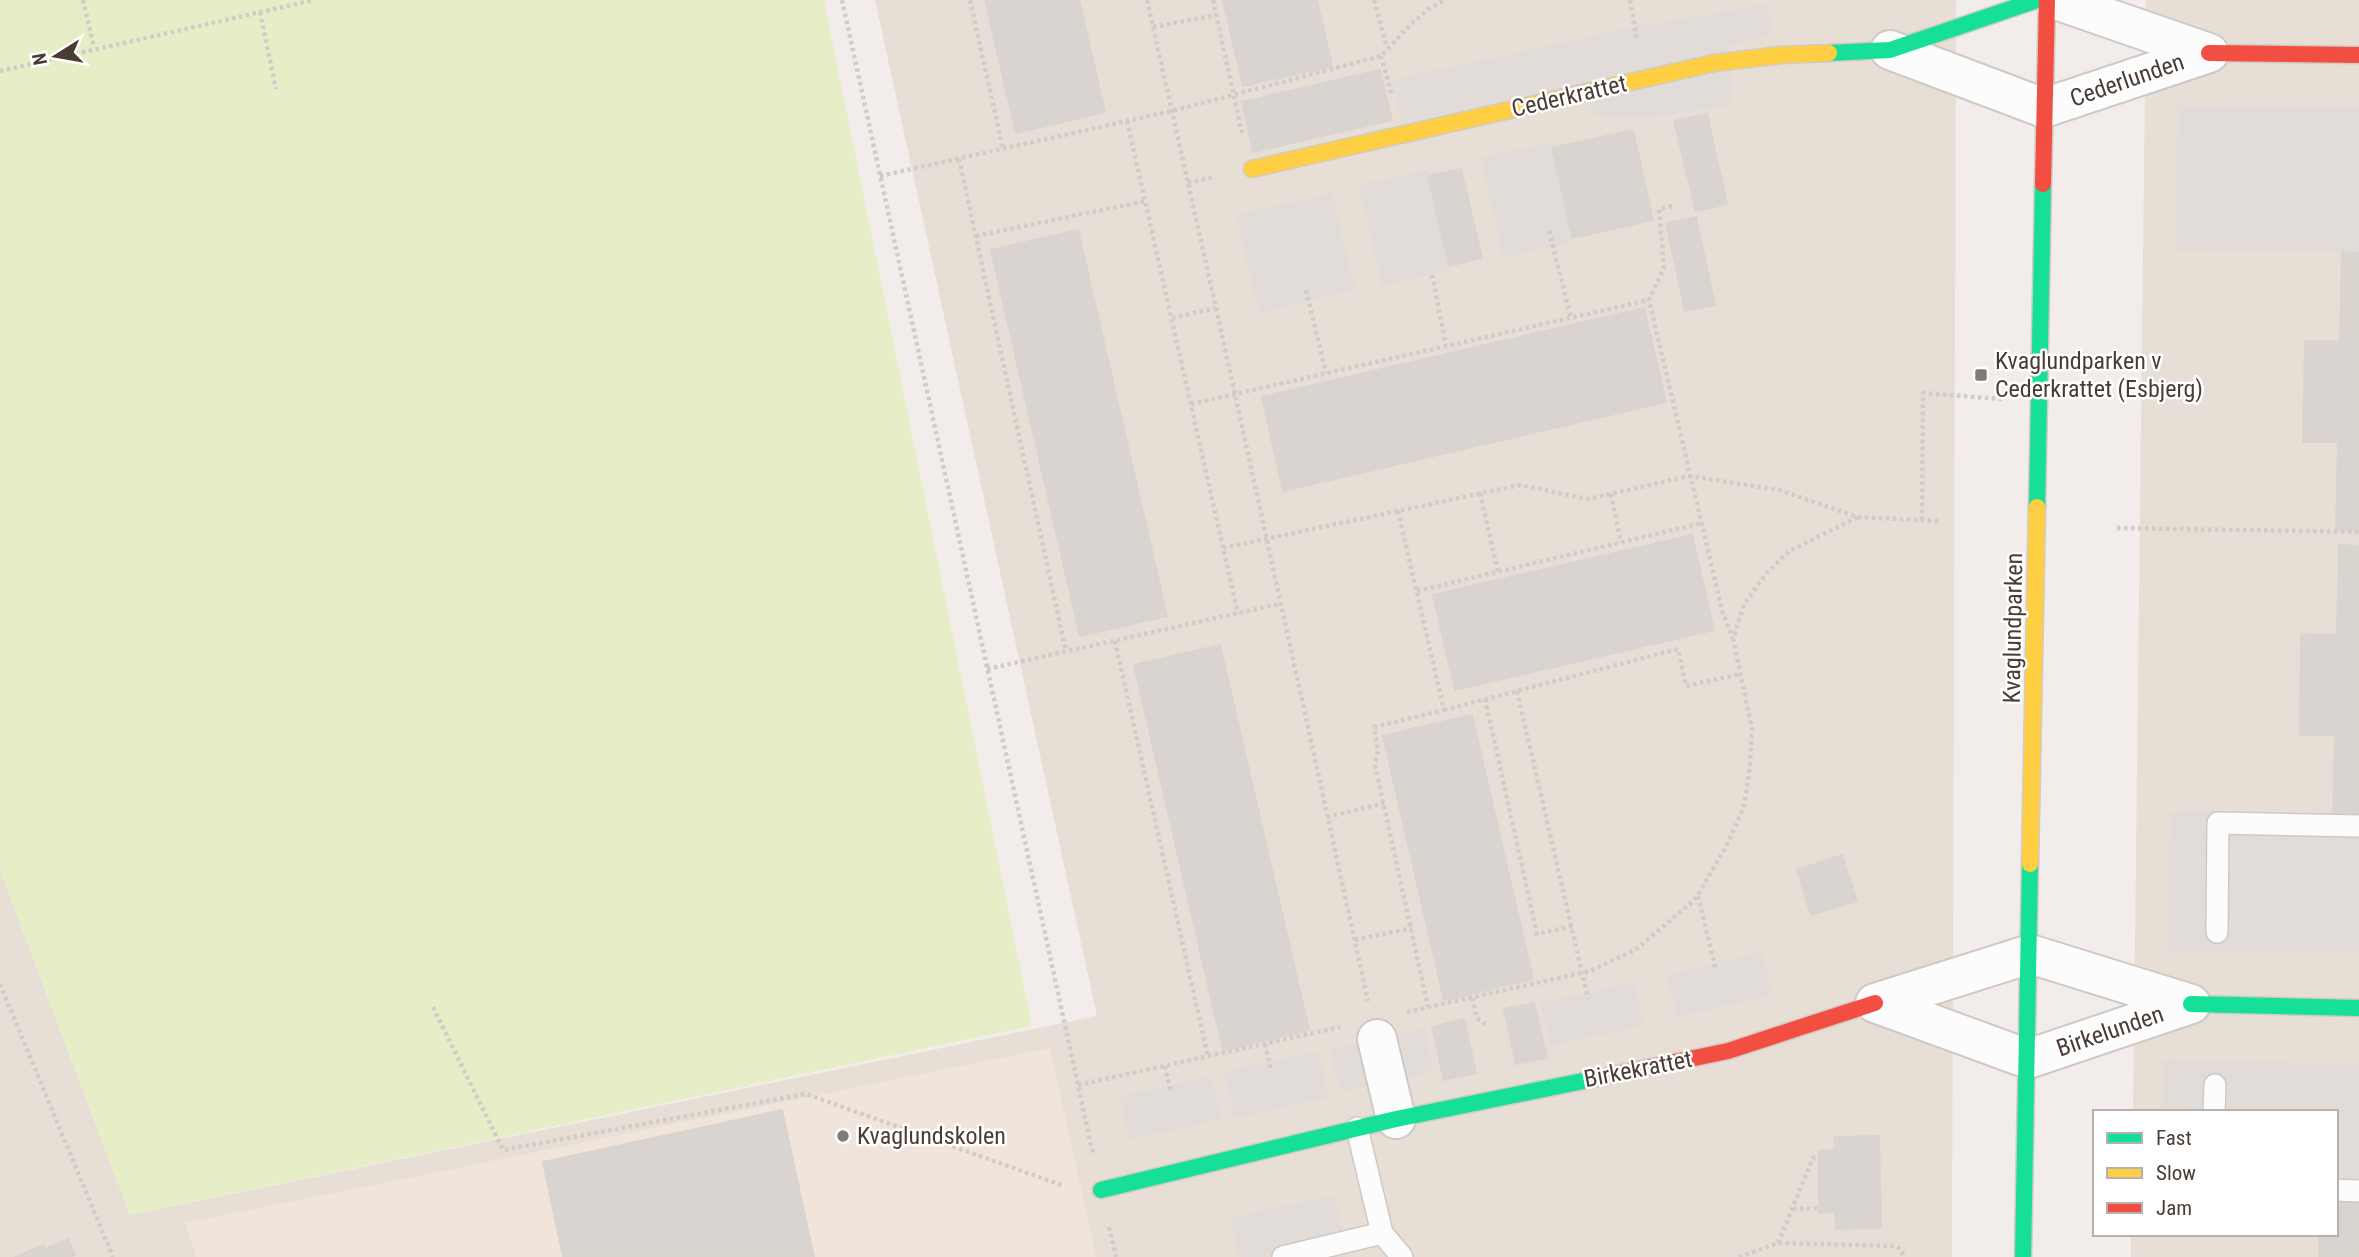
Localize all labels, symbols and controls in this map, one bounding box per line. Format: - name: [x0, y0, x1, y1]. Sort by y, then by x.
- north arrow: [21, 21, 91, 91]
- street label: Cederlunden: [2066, 47, 2188, 113]
- text: N: [27, 51, 52, 67]
- street label: Cederkrattet: [1509, 69, 1629, 123]
- place label: Kvaglundparken v Cederkrattet (Esbjerg): [1995, 347, 2203, 403]
- marker: Kvaglundparken v Cederkrattet (Esbjerg): [1973, 367, 1989, 383]
- street label: Kvaglundparken: [1998, 552, 2028, 704]
- street label: Birkelunden: [2053, 1000, 2167, 1062]
- street label: Birkekrattet: [1582, 1045, 1694, 1093]
- legend: [2093, 1110, 2338, 1236]
- place label: Kvaglundskolen: [857, 1122, 1006, 1150]
- text: Fast: [2156, 1126, 2192, 1150]
- marker: Kvaglundskolen: [835, 1128, 851, 1144]
- text: Slow: [2156, 1161, 2196, 1185]
- text: Jam: [2156, 1196, 2192, 1220]

